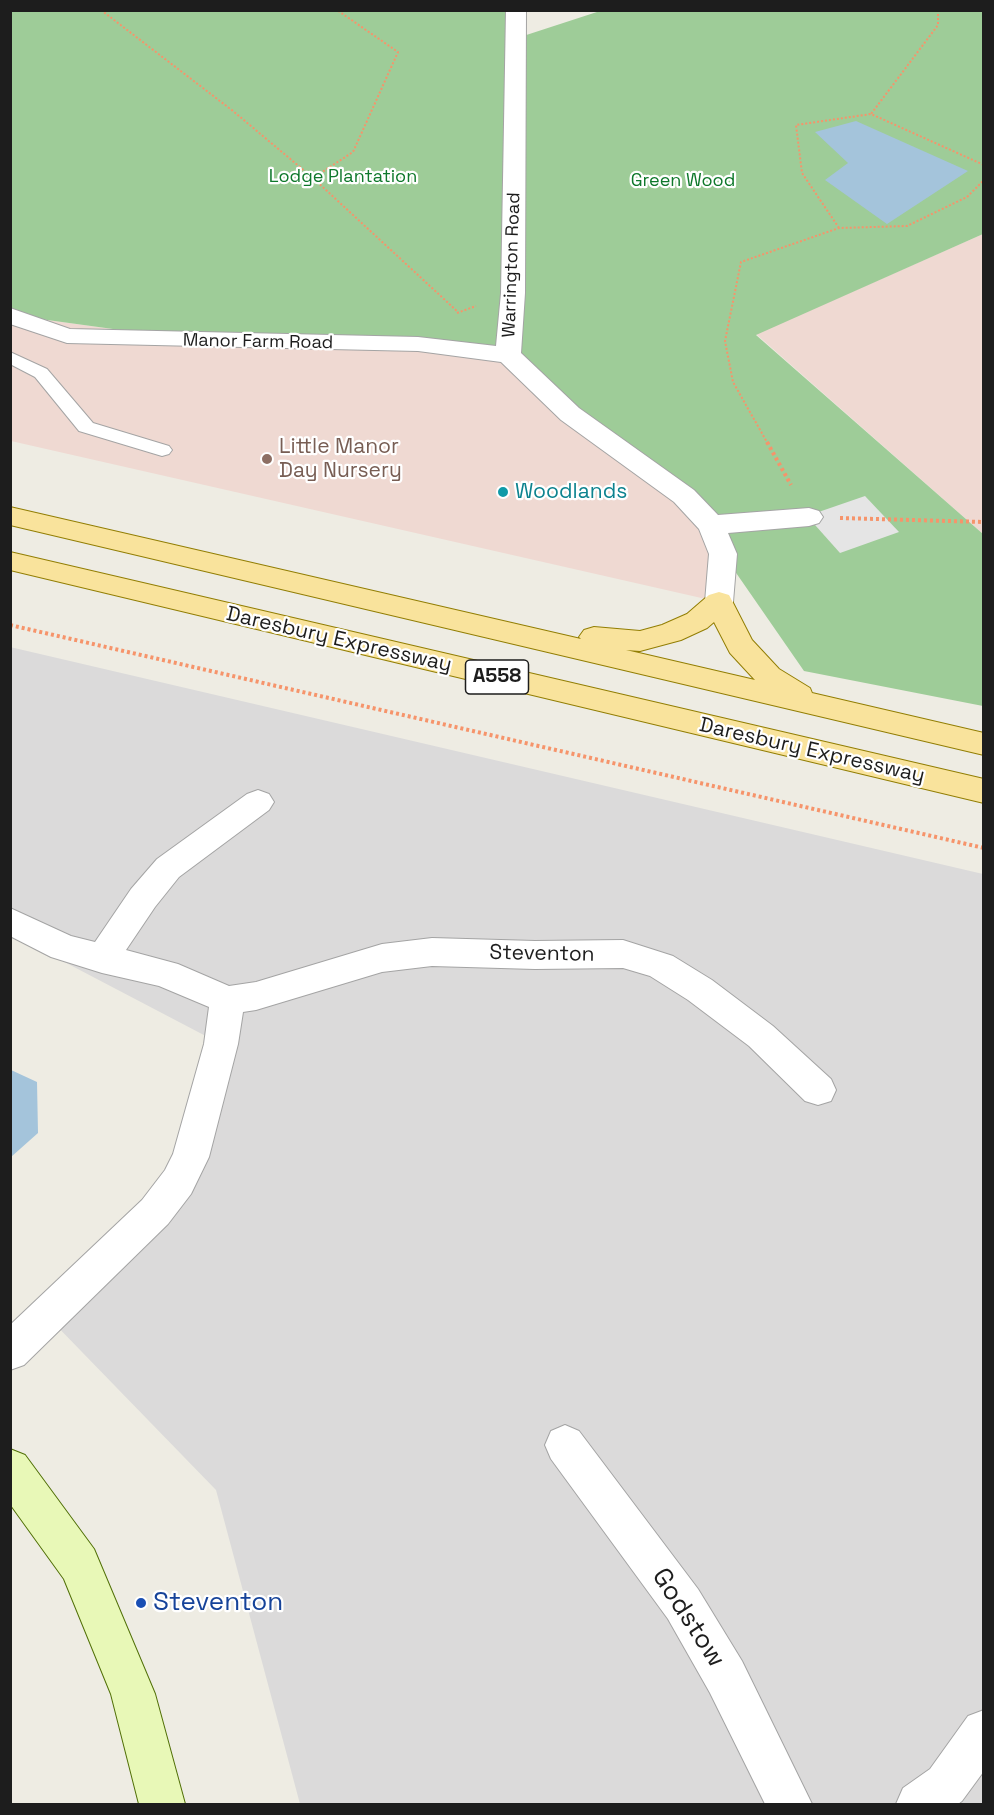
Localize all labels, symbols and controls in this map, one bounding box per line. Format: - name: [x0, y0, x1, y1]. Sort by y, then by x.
- park label: Lodge Plantation: [269, 166, 417, 188]
- park label: Green Wood: [631, 170, 735, 192]
- street label: Warrington Road: [499, 192, 525, 338]
- street label: Manor Farm Road: [183, 330, 333, 354]
- place label: Little Manor Day Nursery: [279, 434, 402, 484]
- marker: Little Manor Day Nursery: [260, 452, 274, 466]
- place label: Woodlands: [515, 479, 627, 505]
- marker: Woodlands: [496, 485, 510, 499]
- street label: Daresbury Expressway: [224, 602, 454, 678]
- road number: A558: [466, 660, 528, 694]
- street label: Daresbury Expressway: [697, 713, 927, 789]
- street label: Steventon: [489, 940, 595, 968]
- street label: Godstow: [645, 1563, 731, 1673]
- place label: Steventon: [153, 1587, 283, 1619]
- marker: Steventon: [134, 1596, 148, 1610]

